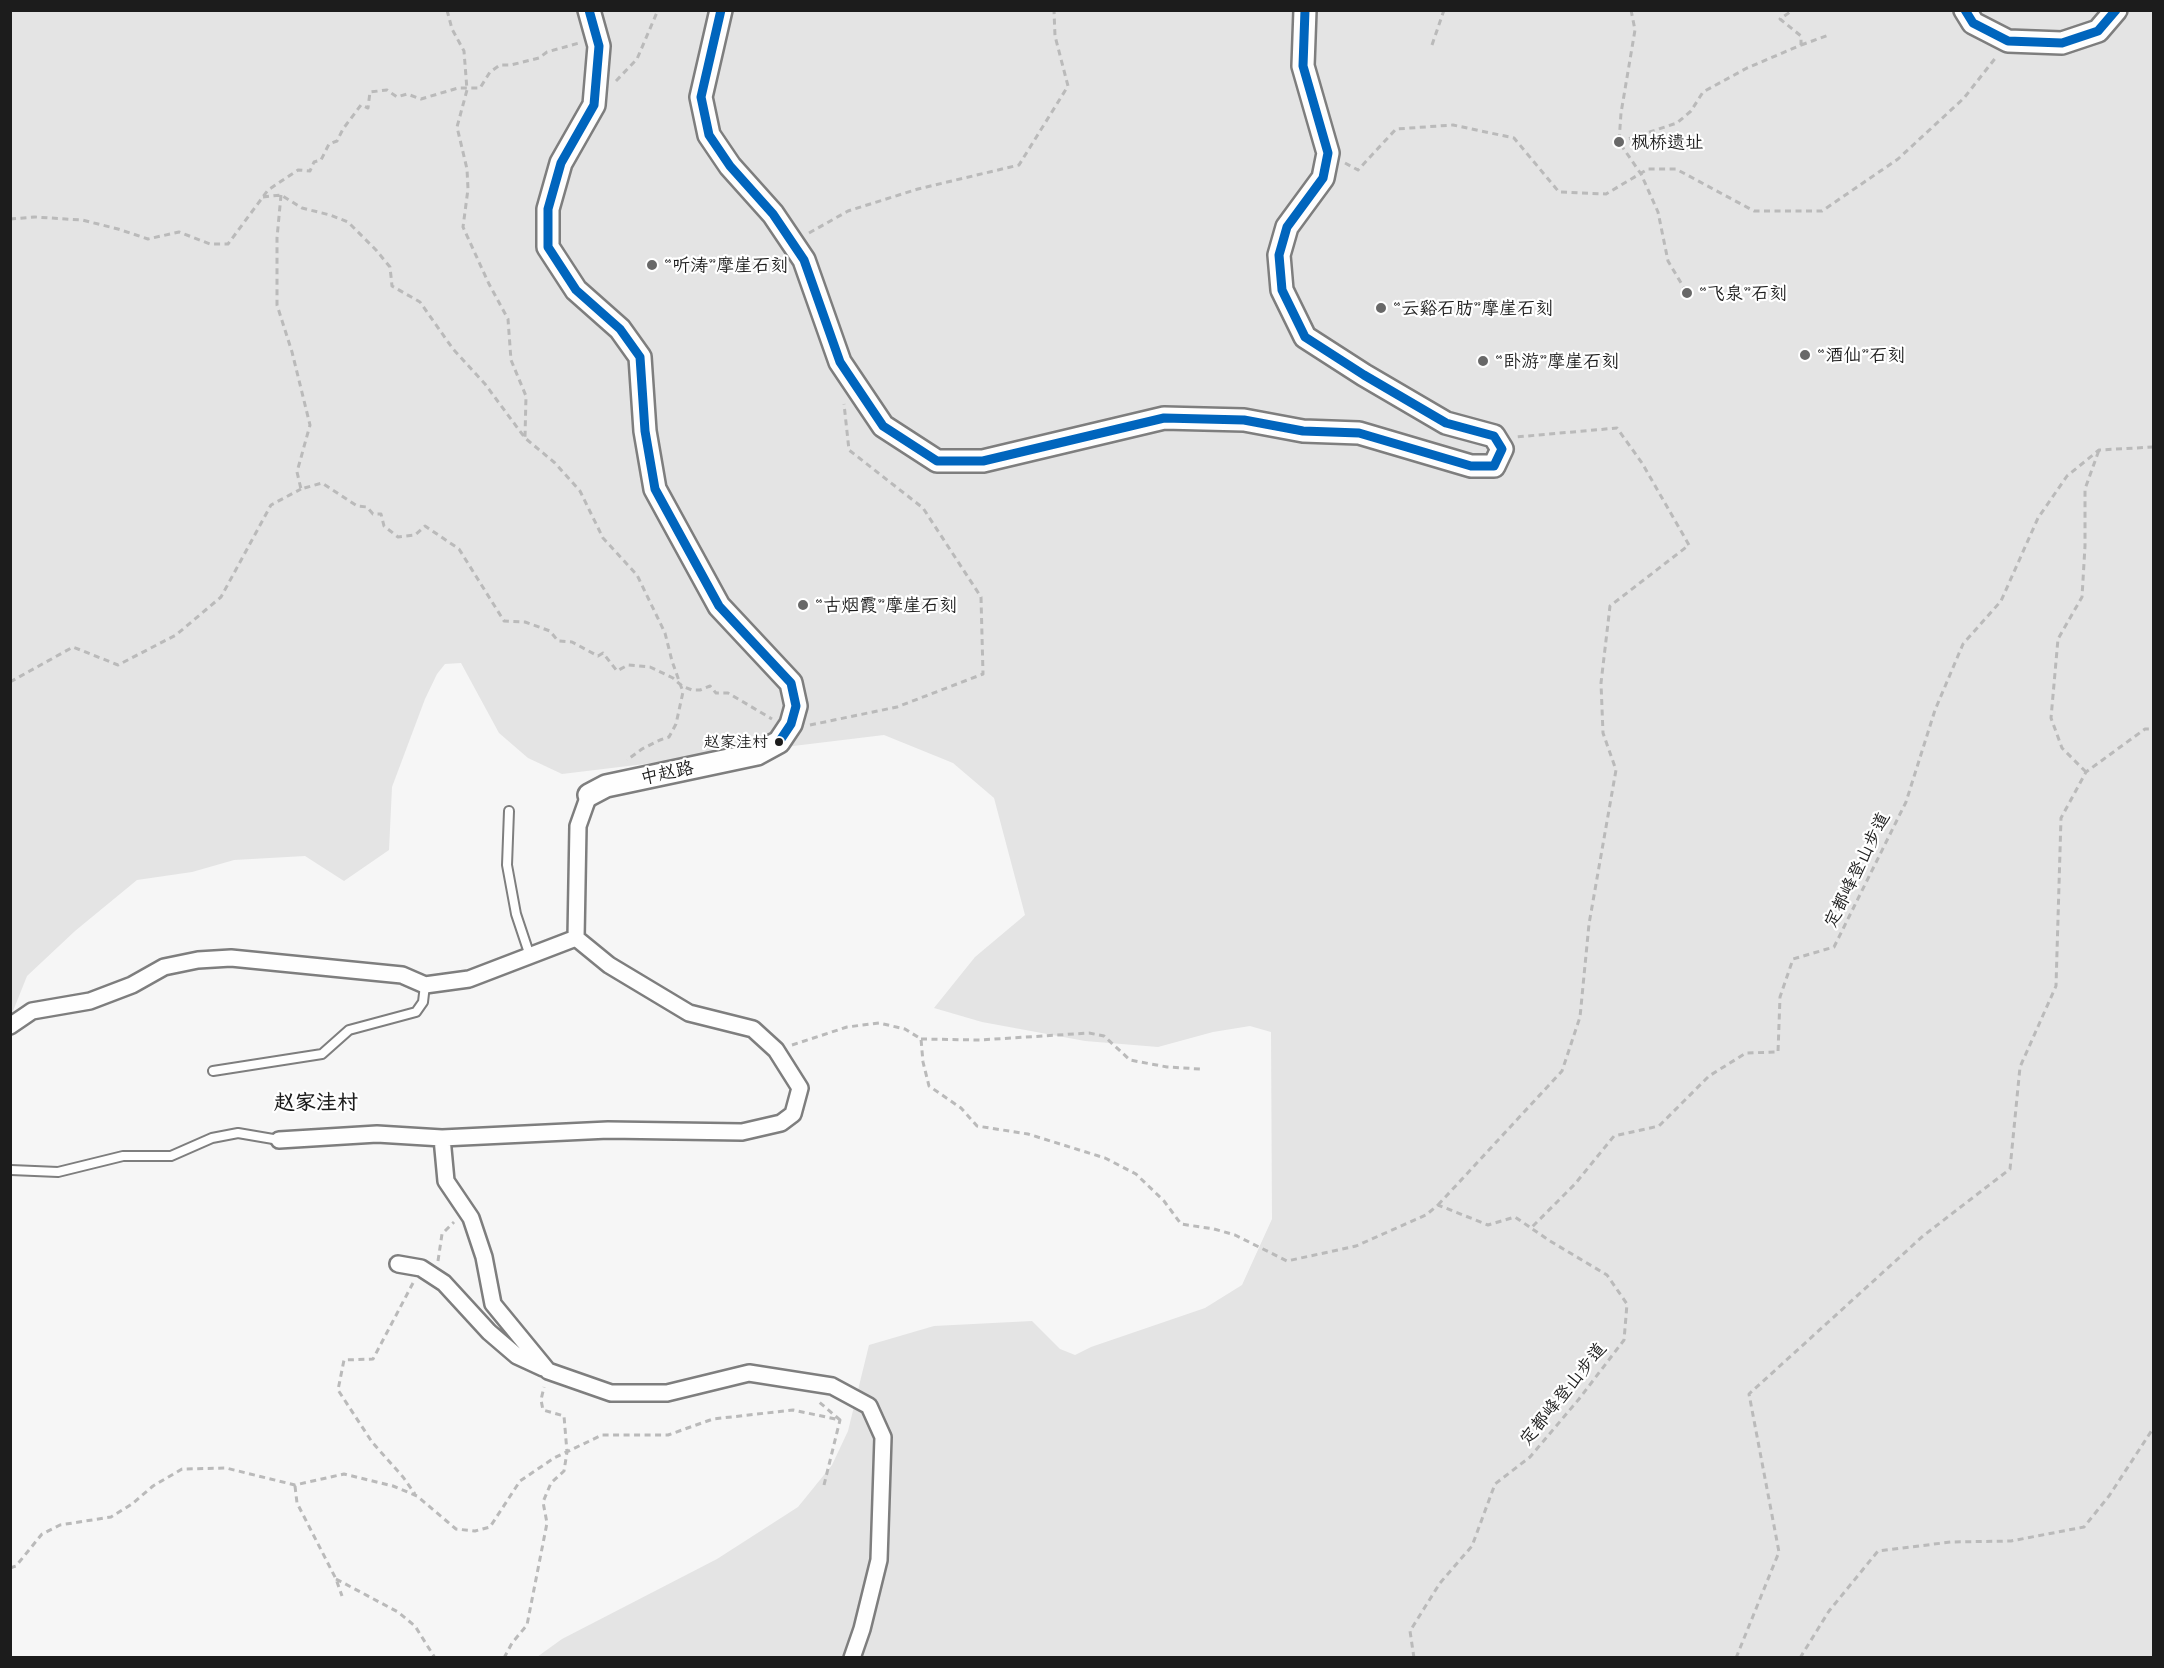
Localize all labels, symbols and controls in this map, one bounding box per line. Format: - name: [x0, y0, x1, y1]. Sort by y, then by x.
- place label: 枫桥遗址: [1631, 131, 1703, 153]
- marker: 枫桥遗址: [1612, 135, 1626, 149]
- place label: “听涛”摩崖石刻: [664, 254, 788, 276]
- marker: “听涛”摩崖石刻: [645, 258, 659, 272]
- place label: “飞泉”石刻: [1699, 282, 1787, 304]
- marker: “飞泉”石刻: [1680, 286, 1694, 300]
- place label: “云谿石肪”摩崖石刻: [1393, 297, 1553, 319]
- marker: “云谿石肪”摩崖石刻: [1374, 301, 1388, 315]
- place label: “酒仙”石刻: [1817, 344, 1905, 366]
- marker: “酒仙”石刻: [1798, 348, 1812, 362]
- place label: “卧游”摩崖石刻: [1495, 350, 1619, 372]
- marker: “卧游”摩崖石刻: [1476, 354, 1490, 368]
- place label: “古烟霞”摩崖石刻: [815, 594, 957, 616]
- marker: “古烟霞”摩崖石刻: [796, 598, 810, 612]
- place label: 赵家洼村: [704, 732, 768, 752]
- marker: 赵家洼村: [773, 736, 785, 748]
- street label: 中赵路: [638, 757, 696, 789]
- street label: 定都峰登山步道: [1820, 809, 1894, 931]
- district label: 赵家洼村: [274, 1090, 358, 1116]
- street label: 定都峰登山步道: [1515, 1338, 1611, 1450]

